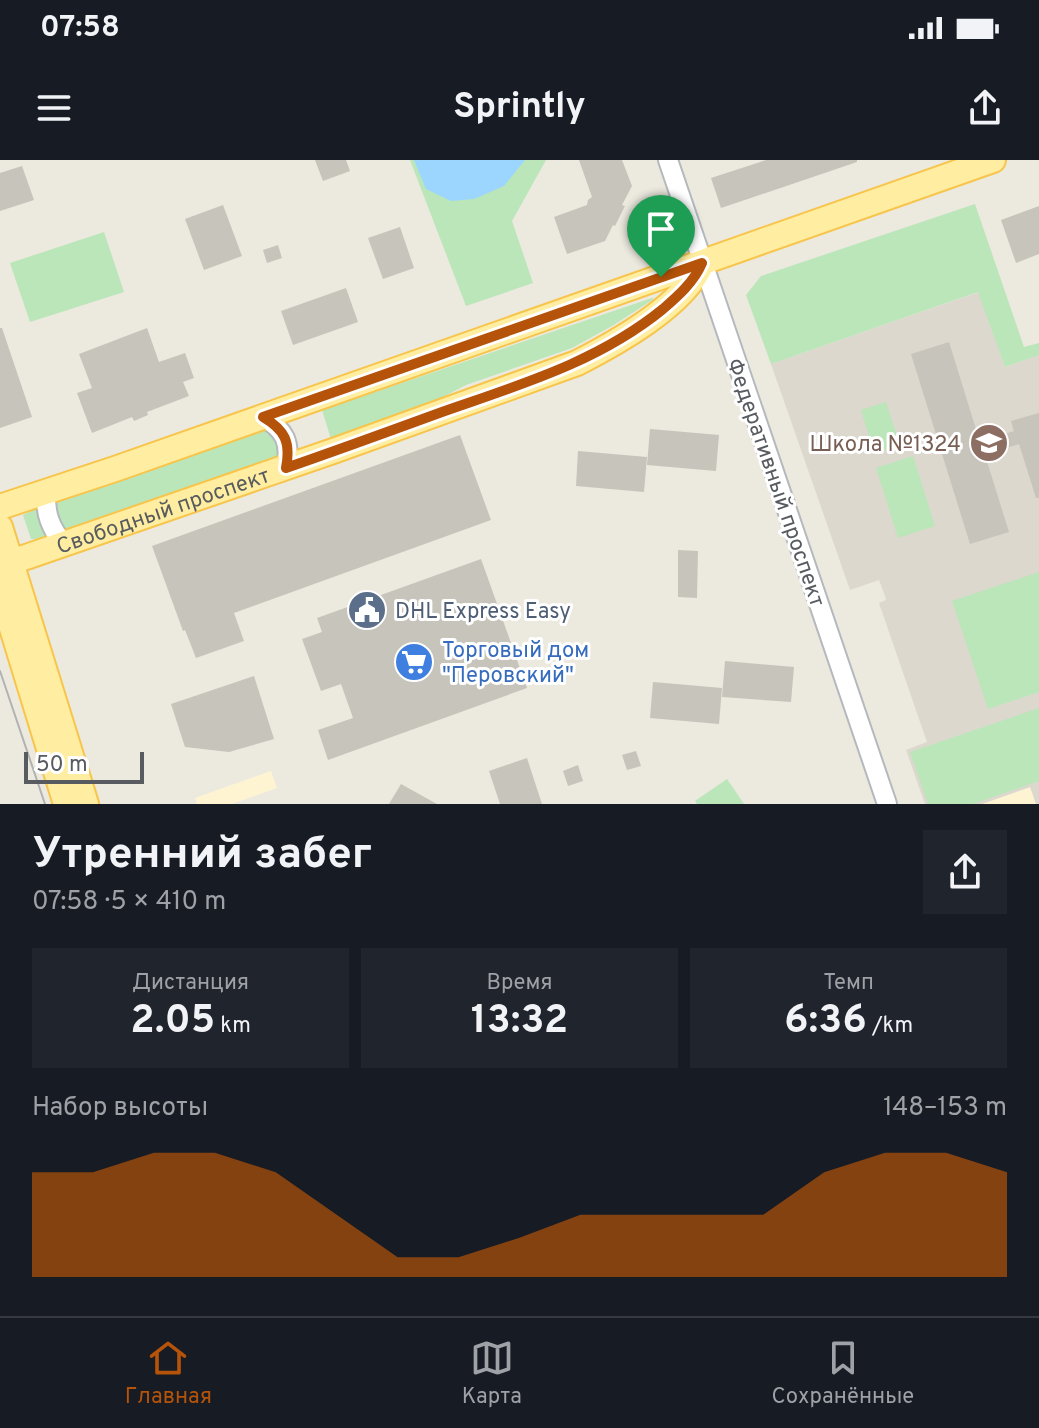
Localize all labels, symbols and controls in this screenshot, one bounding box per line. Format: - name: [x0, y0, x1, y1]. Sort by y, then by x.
- text: 07:58: [40, 10, 120, 47]
- text: Sprintly: [453, 85, 586, 131]
- icon: menu: [32, 86, 76, 130]
- icon: share: [963, 86, 1007, 130]
- pin: [627, 195, 695, 277]
- icon: arrive: [639, 207, 683, 251]
- street label: Федеративный проспект: [719, 355, 830, 610]
- school or university icon: Школа №1324: [968, 422, 1010, 464]
- place label: Школа №1324: [809, 432, 961, 459]
- street label: Свободный проспект: [53, 463, 273, 561]
- public building icon: DHL Express Easy: [346, 589, 388, 631]
- place label: DHL Express Easy: [395, 599, 571, 626]
- place label: Торговый дом "Перовский": [442, 638, 589, 690]
- supermarket icon: Торговый дом "Перовский": [393, 641, 435, 683]
- scale bar: [24, 748, 144, 784]
- text: 50 m: [36, 752, 88, 779]
- text: Утренний забег: [32, 828, 372, 884]
- button: share: [923, 830, 1007, 914]
- text: 07:58 · 5 × 410 m: [32, 886, 226, 919]
- text: Дистанция: [132, 970, 249, 997]
- text: Время: [486, 970, 553, 997]
- text: Темп: [823, 970, 874, 997]
- text: 2.05: [130, 997, 215, 1047]
- text: 13:32: [471, 997, 568, 1047]
- text: 6:36: [784, 997, 867, 1047]
- text: km: [215, 1013, 251, 1040]
- text: /km: [867, 1013, 913, 1040]
- text: Набор высоты: [32, 1092, 208, 1125]
- text: 148–153 m: [883, 1092, 1007, 1125]
- tab: Главная: [125, 1336, 212, 1411]
- tab: Карта: [462, 1336, 522, 1411]
- tab: Сохранённые: [772, 1336, 914, 1411]

